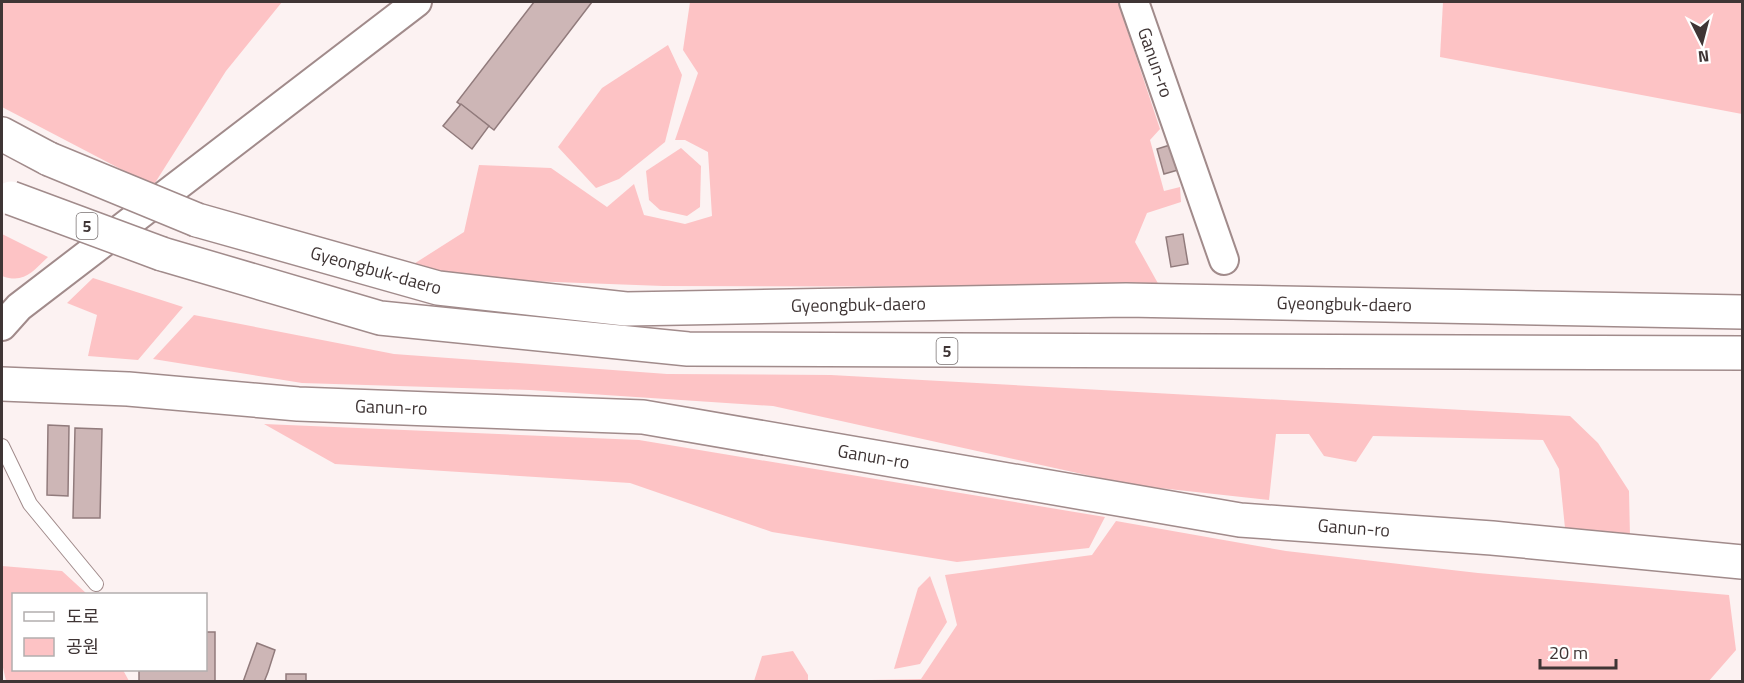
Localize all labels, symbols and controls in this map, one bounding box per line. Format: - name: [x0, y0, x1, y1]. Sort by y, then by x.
- north arrow: [1672, 12, 1732, 72]
- street label: Ganun-ro: [1131, 24, 1180, 101]
- text: N: [1697, 44, 1710, 69]
- road number: 5: [76, 213, 98, 239]
- street label: Gyeongbuk-daero: [307, 239, 445, 301]
- street label: Gyeongbuk-daero: [1276, 289, 1412, 319]
- street label: Gyeongbuk-daero: [791, 290, 926, 319]
- road number: 5: [936, 338, 958, 364]
- street label: Ganun-ro: [354, 392, 428, 422]
- street label: Ganun-ro: [836, 437, 912, 476]
- street label: Ganun-ro: [1317, 512, 1391, 544]
- legend: [12, 593, 207, 671]
- text: 도로: [66, 603, 99, 630]
- scale bar: [1540, 632, 1616, 670]
- text: 공원: [66, 633, 99, 660]
- text: 20 m: [1549, 639, 1588, 666]

